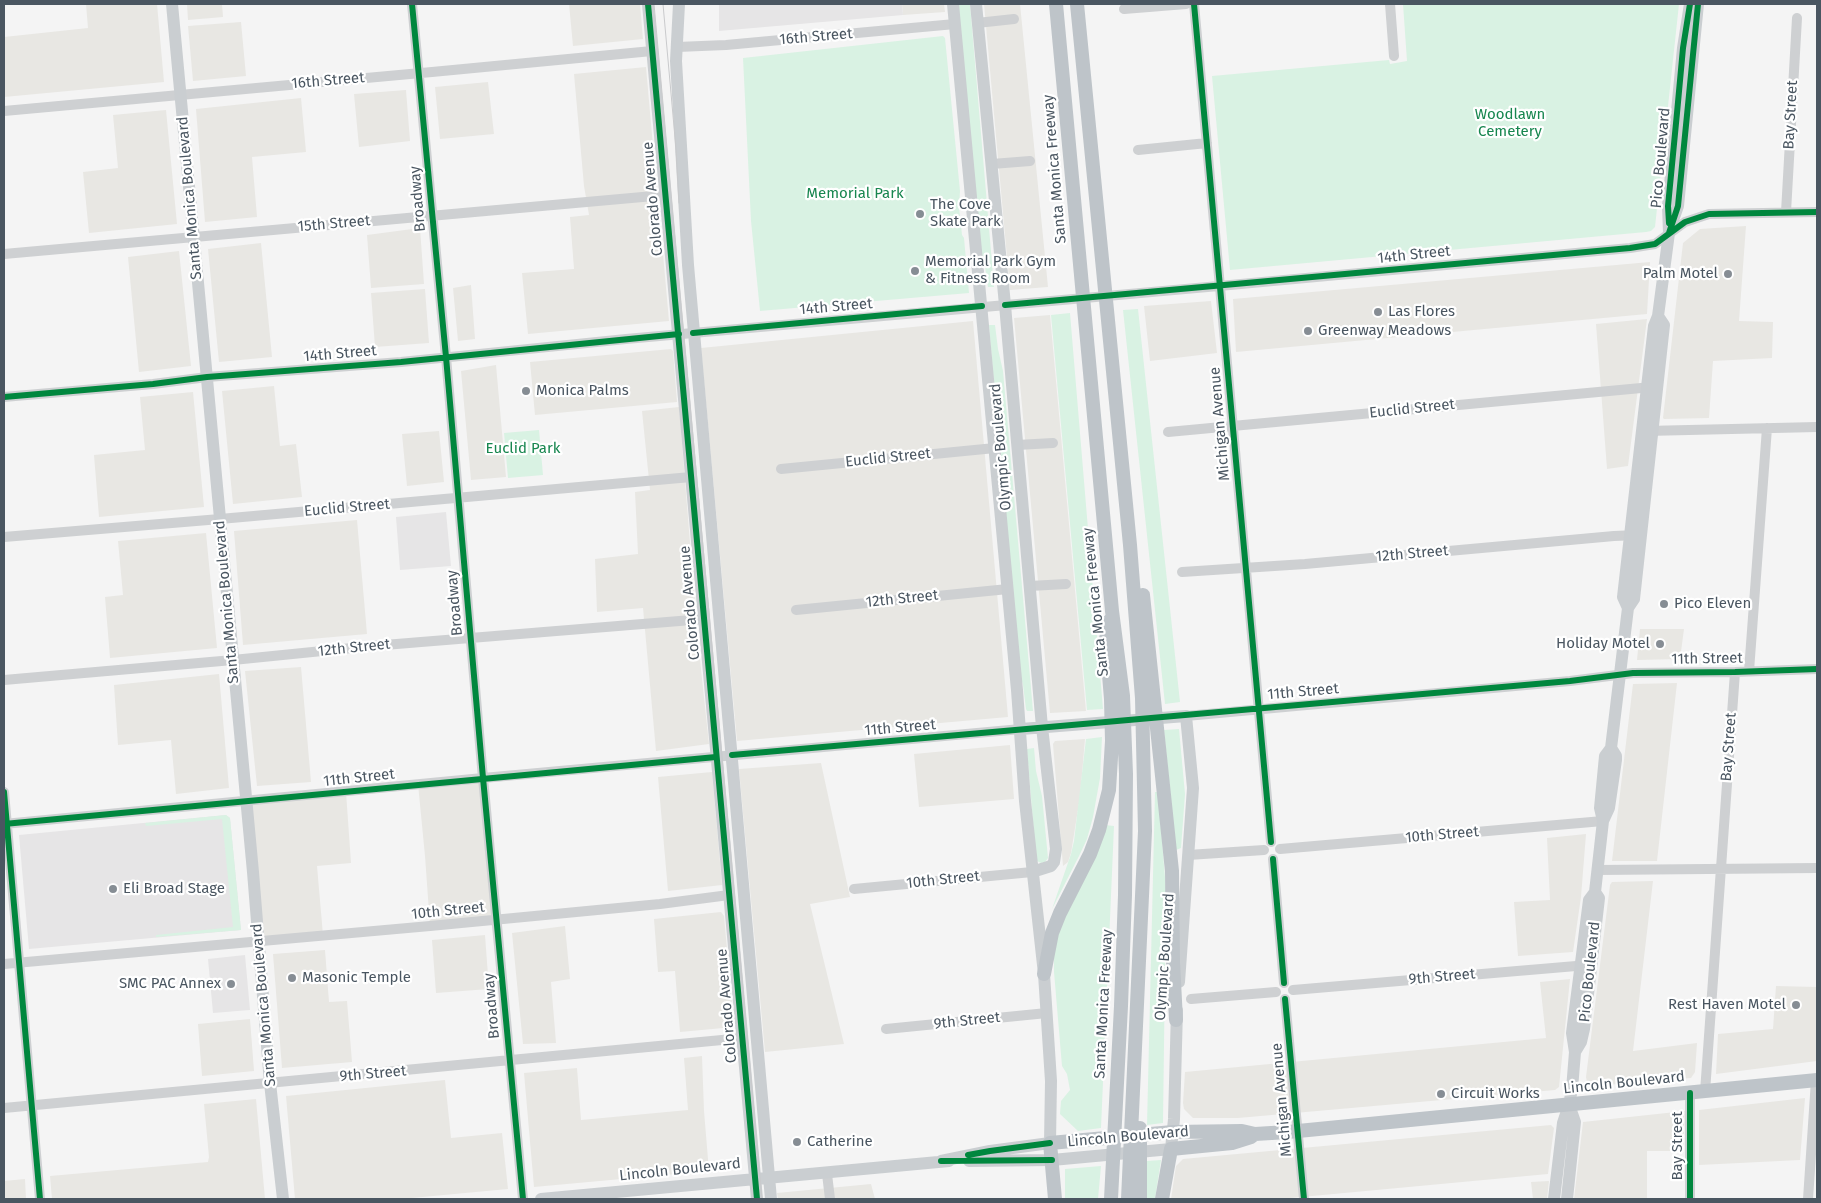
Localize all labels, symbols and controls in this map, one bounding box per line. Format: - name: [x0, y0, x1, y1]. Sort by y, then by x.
- street label: 16th Street: [779, 25, 853, 49]
- street label: 16th Street: [291, 69, 365, 93]
- street label: Bay Street: [1780, 80, 1802, 150]
- street label: Santa Monica Freeway: [1040, 94, 1070, 244]
- park label: Woodlawn Cemetery: [1475, 106, 1545, 141]
- street label: Pico Boulevard: [1648, 107, 1674, 209]
- street label: Santa Monica Boulevard: [174, 116, 206, 280]
- street label: Colorado Avenue: [639, 141, 667, 257]
- street label: Broadway: [406, 165, 430, 233]
- park label: Memorial Park: [806, 185, 904, 203]
- place label: The Cove Skate Park: [930, 196, 1001, 231]
- marker: The Cove Skate Park: [914, 208, 926, 220]
- street label: 15th Street: [297, 212, 371, 236]
- street label: 14th Street: [1377, 242, 1451, 268]
- place label: Memorial Park Gym & Fitness Room: [925, 253, 1056, 288]
- marker: Memorial Park Gym & Fitness Room: [909, 265, 921, 277]
- place label: Palm Motel: [1643, 265, 1718, 283]
- marker: Palm Motel: [1722, 268, 1734, 280]
- street label: 14th Street: [799, 295, 873, 319]
- place label: Las Flores: [1388, 303, 1455, 321]
- marker: Las Flores: [1372, 306, 1384, 318]
- place label: Greenway Meadows: [1318, 322, 1451, 340]
- marker: Greenway Meadows: [1302, 325, 1314, 337]
- street label: 14th Street: [303, 342, 377, 366]
- street label: Michigan Avenue: [1206, 366, 1234, 482]
- place label: Monica Palms: [536, 382, 629, 400]
- street label: Olympic Boulevard: [986, 383, 1016, 511]
- marker: Monica Palms: [520, 385, 532, 397]
- street label: Euclid Street: [1368, 396, 1456, 422]
- park label: Euclid Park: [486, 440, 560, 458]
- street label: Euclid Street: [844, 445, 932, 471]
- street label: Euclid Street: [303, 495, 391, 521]
- street label: Santa Monica Boulevard: [211, 520, 243, 684]
- street label: Santa Monica Freeway: [1079, 527, 1113, 677]
- street label: 12th Street: [1375, 542, 1449, 566]
- street label: Colorado Avenue: [676, 545, 704, 661]
- street label: Broadway: [443, 569, 467, 637]
- street label: 12th Street: [865, 586, 939, 612]
- place label: Pico Eleven: [1674, 595, 1751, 613]
- marker: Pico Eleven: [1658, 598, 1670, 610]
- street label: 12th Street: [317, 635, 391, 661]
- place label: Holiday Motel: [1556, 635, 1650, 653]
- marker: Holiday Motel: [1654, 638, 1666, 650]
- street label: 11th Street: [1671, 649, 1743, 669]
- street label: 11th Street: [1267, 680, 1339, 704]
- street label: Bay Street: [1718, 712, 1740, 782]
- street label: 11th Street: [864, 716, 936, 740]
- street label: 11th Street: [322, 765, 396, 791]
- street label: 10th Street: [1404, 823, 1480, 847]
- street label: 10th Street: [905, 867, 981, 893]
- place label: Eli Broad Stage: [123, 880, 225, 898]
- marker: Eli Broad Stage: [107, 883, 119, 895]
- street label: Olympic Boulevard: [1152, 893, 1178, 1021]
- street label: 10th Street: [410, 898, 486, 924]
- street label: Pico Boulevard: [1576, 921, 1604, 1023]
- street label: Santa Monica Boulevard: [248, 923, 280, 1087]
- street label: Santa Monica Freeway: [1091, 929, 1117, 1079]
- street label: Colorado Avenue: [713, 948, 741, 1064]
- street label: 9th Street: [1408, 965, 1476, 989]
- place label: Masonic Temple: [302, 969, 411, 987]
- marker: Masonic Temple: [286, 972, 298, 984]
- street label: Broadway: [480, 972, 504, 1040]
- place label: SMC PAC Annex: [119, 975, 221, 993]
- marker: SMC PAC Annex: [225, 978, 237, 990]
- place label: Rest Haven Motel: [1668, 996, 1786, 1014]
- marker: Rest Haven Motel: [1790, 999, 1802, 1011]
- street label: 9th Street: [933, 1009, 1001, 1033]
- street label: Michigan Avenue: [1268, 1042, 1296, 1158]
- street label: 9th Street: [339, 1062, 407, 1086]
- street label: Lincoln Boulevard: [1562, 1068, 1686, 1098]
- place label: Circuit Works: [1451, 1085, 1540, 1103]
- marker: Circuit Works: [1435, 1088, 1447, 1100]
- street label: Bay Street: [1669, 1111, 1687, 1181]
- street label: Lincoln Boulevard: [1066, 1123, 1190, 1151]
- place label: Catherine: [807, 1133, 873, 1151]
- marker: Catherine: [791, 1136, 803, 1148]
- street label: Lincoln Boulevard: [618, 1155, 742, 1185]

